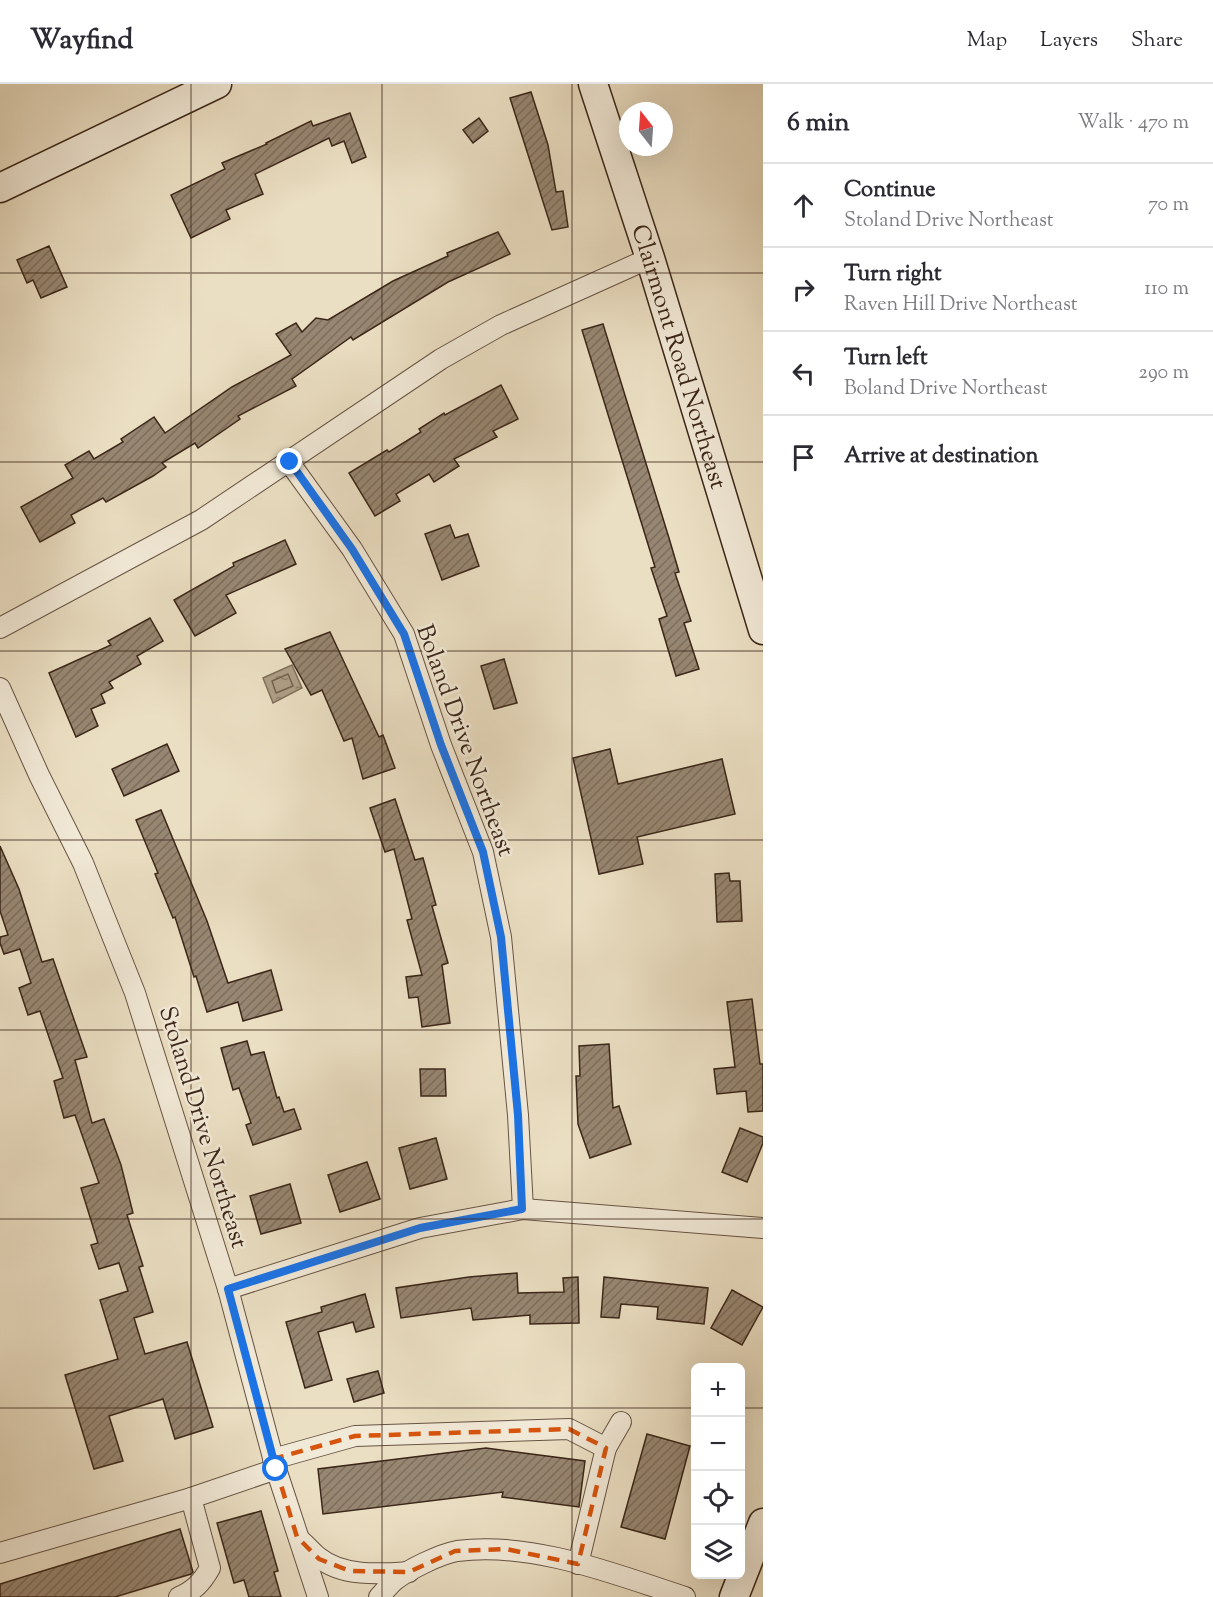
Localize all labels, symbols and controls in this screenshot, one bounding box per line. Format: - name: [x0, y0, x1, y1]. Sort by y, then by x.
- text: Wayfind: [30, 21, 133, 61]
- text: Map: [967, 26, 1007, 56]
- text: Layers: [1040, 26, 1098, 56]
- text: Share: [1131, 26, 1183, 56]
- north arrow: [619, 102, 673, 156]
- text: 6 min: [787, 105, 850, 142]
- text: Walk · 470 m: [1077, 109, 1189, 138]
- text: Continue: [844, 175, 935, 207]
- icon: ahead: [787, 189, 820, 222]
- text: 70 m: [1148, 191, 1189, 220]
- text: Stoland Drive Northeast: [844, 207, 1054, 236]
- street label: Clairmont Road Northeast: [621, 220, 734, 494]
- text: Turn right: [844, 259, 941, 291]
- icon: right: [787, 273, 820, 306]
- text: 110 m: [1144, 275, 1189, 304]
- text: Raven Hill Drive Northeast: [844, 291, 1078, 320]
- text: Turn left: [844, 343, 927, 375]
- icon: left: [787, 357, 820, 390]
- text: 290 m: [1139, 359, 1189, 388]
- text: Boland Drive Northeast: [844, 375, 1048, 404]
- icon: arrive: [787, 441, 820, 474]
- text: Arrive at destination: [844, 441, 1039, 473]
- route end: [276, 448, 302, 474]
- street label: Boland Drive Northeast: [406, 620, 522, 861]
- street label: Stoland Drive Northeast: [149, 1002, 255, 1253]
- map controls: [691, 1363, 745, 1579]
- button: +: [691, 1363, 745, 1417]
- button: −: [691, 1417, 745, 1471]
- route start: [262, 1455, 288, 1481]
- button: locate: [691, 1471, 745, 1525]
- button: layers: [691, 1525, 745, 1579]

